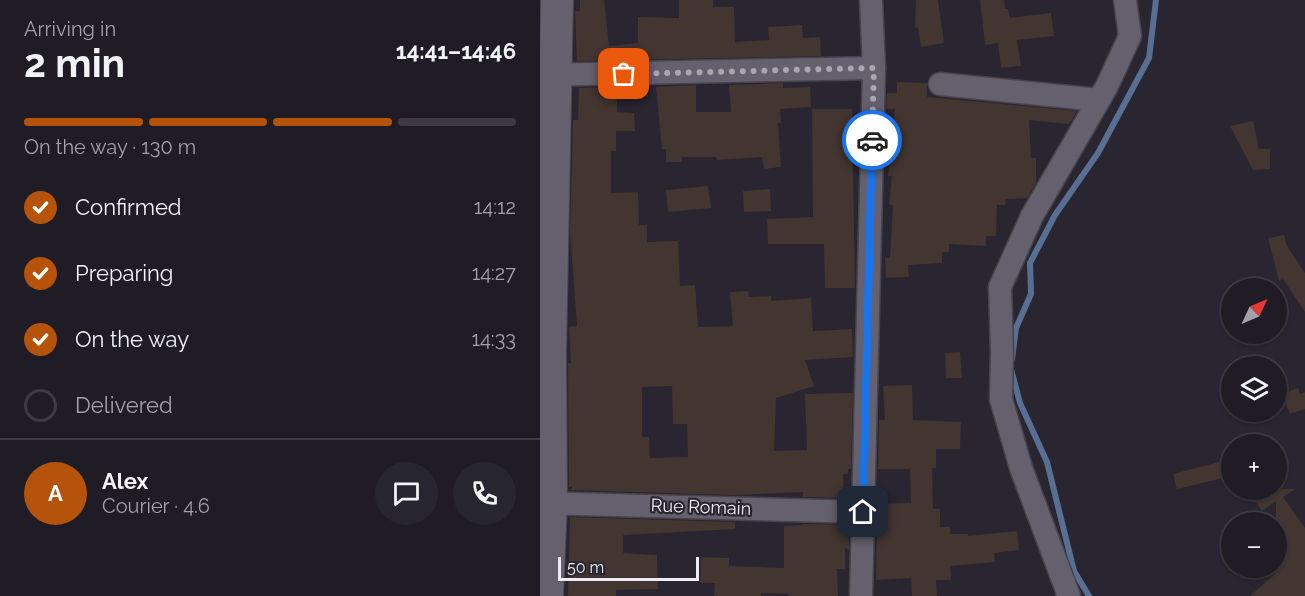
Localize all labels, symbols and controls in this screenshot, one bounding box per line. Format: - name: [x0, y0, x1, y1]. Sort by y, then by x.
- text: Arriving in: [24, 17, 116, 41]
- text: 14:41–14:46: [396, 38, 516, 64]
- text: 2 min: [24, 40, 125, 86]
- pin: [598, 48, 649, 99]
- icon: bag: [607, 57, 640, 90]
- courier: [842, 110, 902, 170]
- icon: car: [856, 124, 889, 157]
- text: On the way · 130 m: [24, 135, 196, 159]
- icon: check: [24, 191, 57, 224]
- text: Confirmed: [75, 194, 182, 220]
- text: 14:12: [474, 195, 516, 219]
- icon: check: [24, 257, 57, 290]
- text: Preparing: [75, 260, 173, 286]
- text: 14:27: [472, 261, 516, 285]
- north arrow: [1221, 278, 1287, 344]
- map controls: [1221, 278, 1287, 578]
- icon: check: [24, 323, 57, 356]
- text: On the way: [75, 326, 189, 352]
- text: 14:33: [471, 327, 516, 351]
- button: layers: [1221, 356, 1287, 422]
- text: Delivered: [75, 392, 173, 418]
- button: +: [1221, 434, 1287, 500]
- button: chat: [375, 462, 438, 525]
- button: phone: [453, 462, 516, 525]
- text: Alex: [102, 468, 148, 494]
- text: A: [48, 480, 63, 506]
- pin: [837, 486, 888, 537]
- text: Courier · 4.6: [102, 494, 210, 518]
- street label: Rue Romain: [650, 494, 752, 519]
- icon: home: [846, 495, 879, 528]
- button: −: [1221, 512, 1287, 578]
- scale bar: [558, 554, 699, 582]
- text: 50 m: [567, 558, 604, 577]

